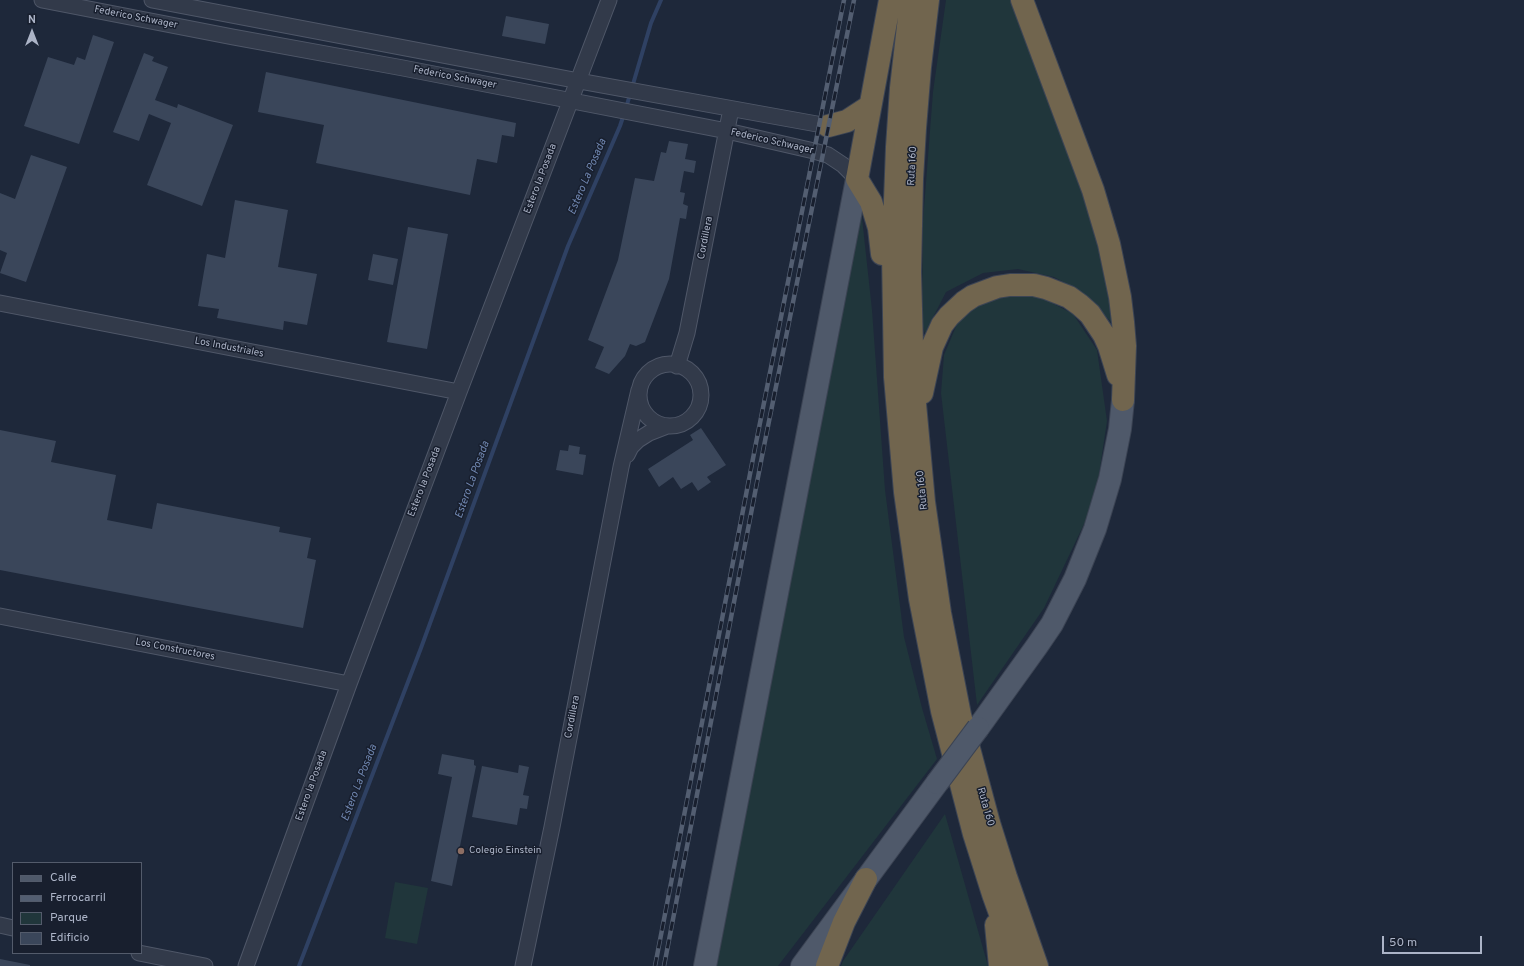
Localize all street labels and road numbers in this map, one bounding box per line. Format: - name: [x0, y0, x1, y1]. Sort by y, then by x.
- street label: Federico Schwager: [93, 4, 179, 32]
- street label: Federico Schwager: [412, 64, 498, 92]
- street label: Federico Schwager: [729, 127, 815, 157]
- street label: Estero la Posada: [522, 142, 560, 216]
- street label: Ruta 160: [906, 146, 920, 186]
- street label: Cordillera: [696, 215, 716, 261]
- street label: Los Industriales: [193, 335, 265, 361]
- street label: Estero la Posada: [406, 445, 444, 519]
- street label: Ruta 160: [915, 470, 931, 510]
- street label: Los Constructores: [134, 636, 216, 664]
- street label: Cordillera: [563, 694, 583, 740]
- street label: Estero la Posada: [294, 749, 330, 823]
- street label: Ruta 160: [974, 786, 996, 828]

